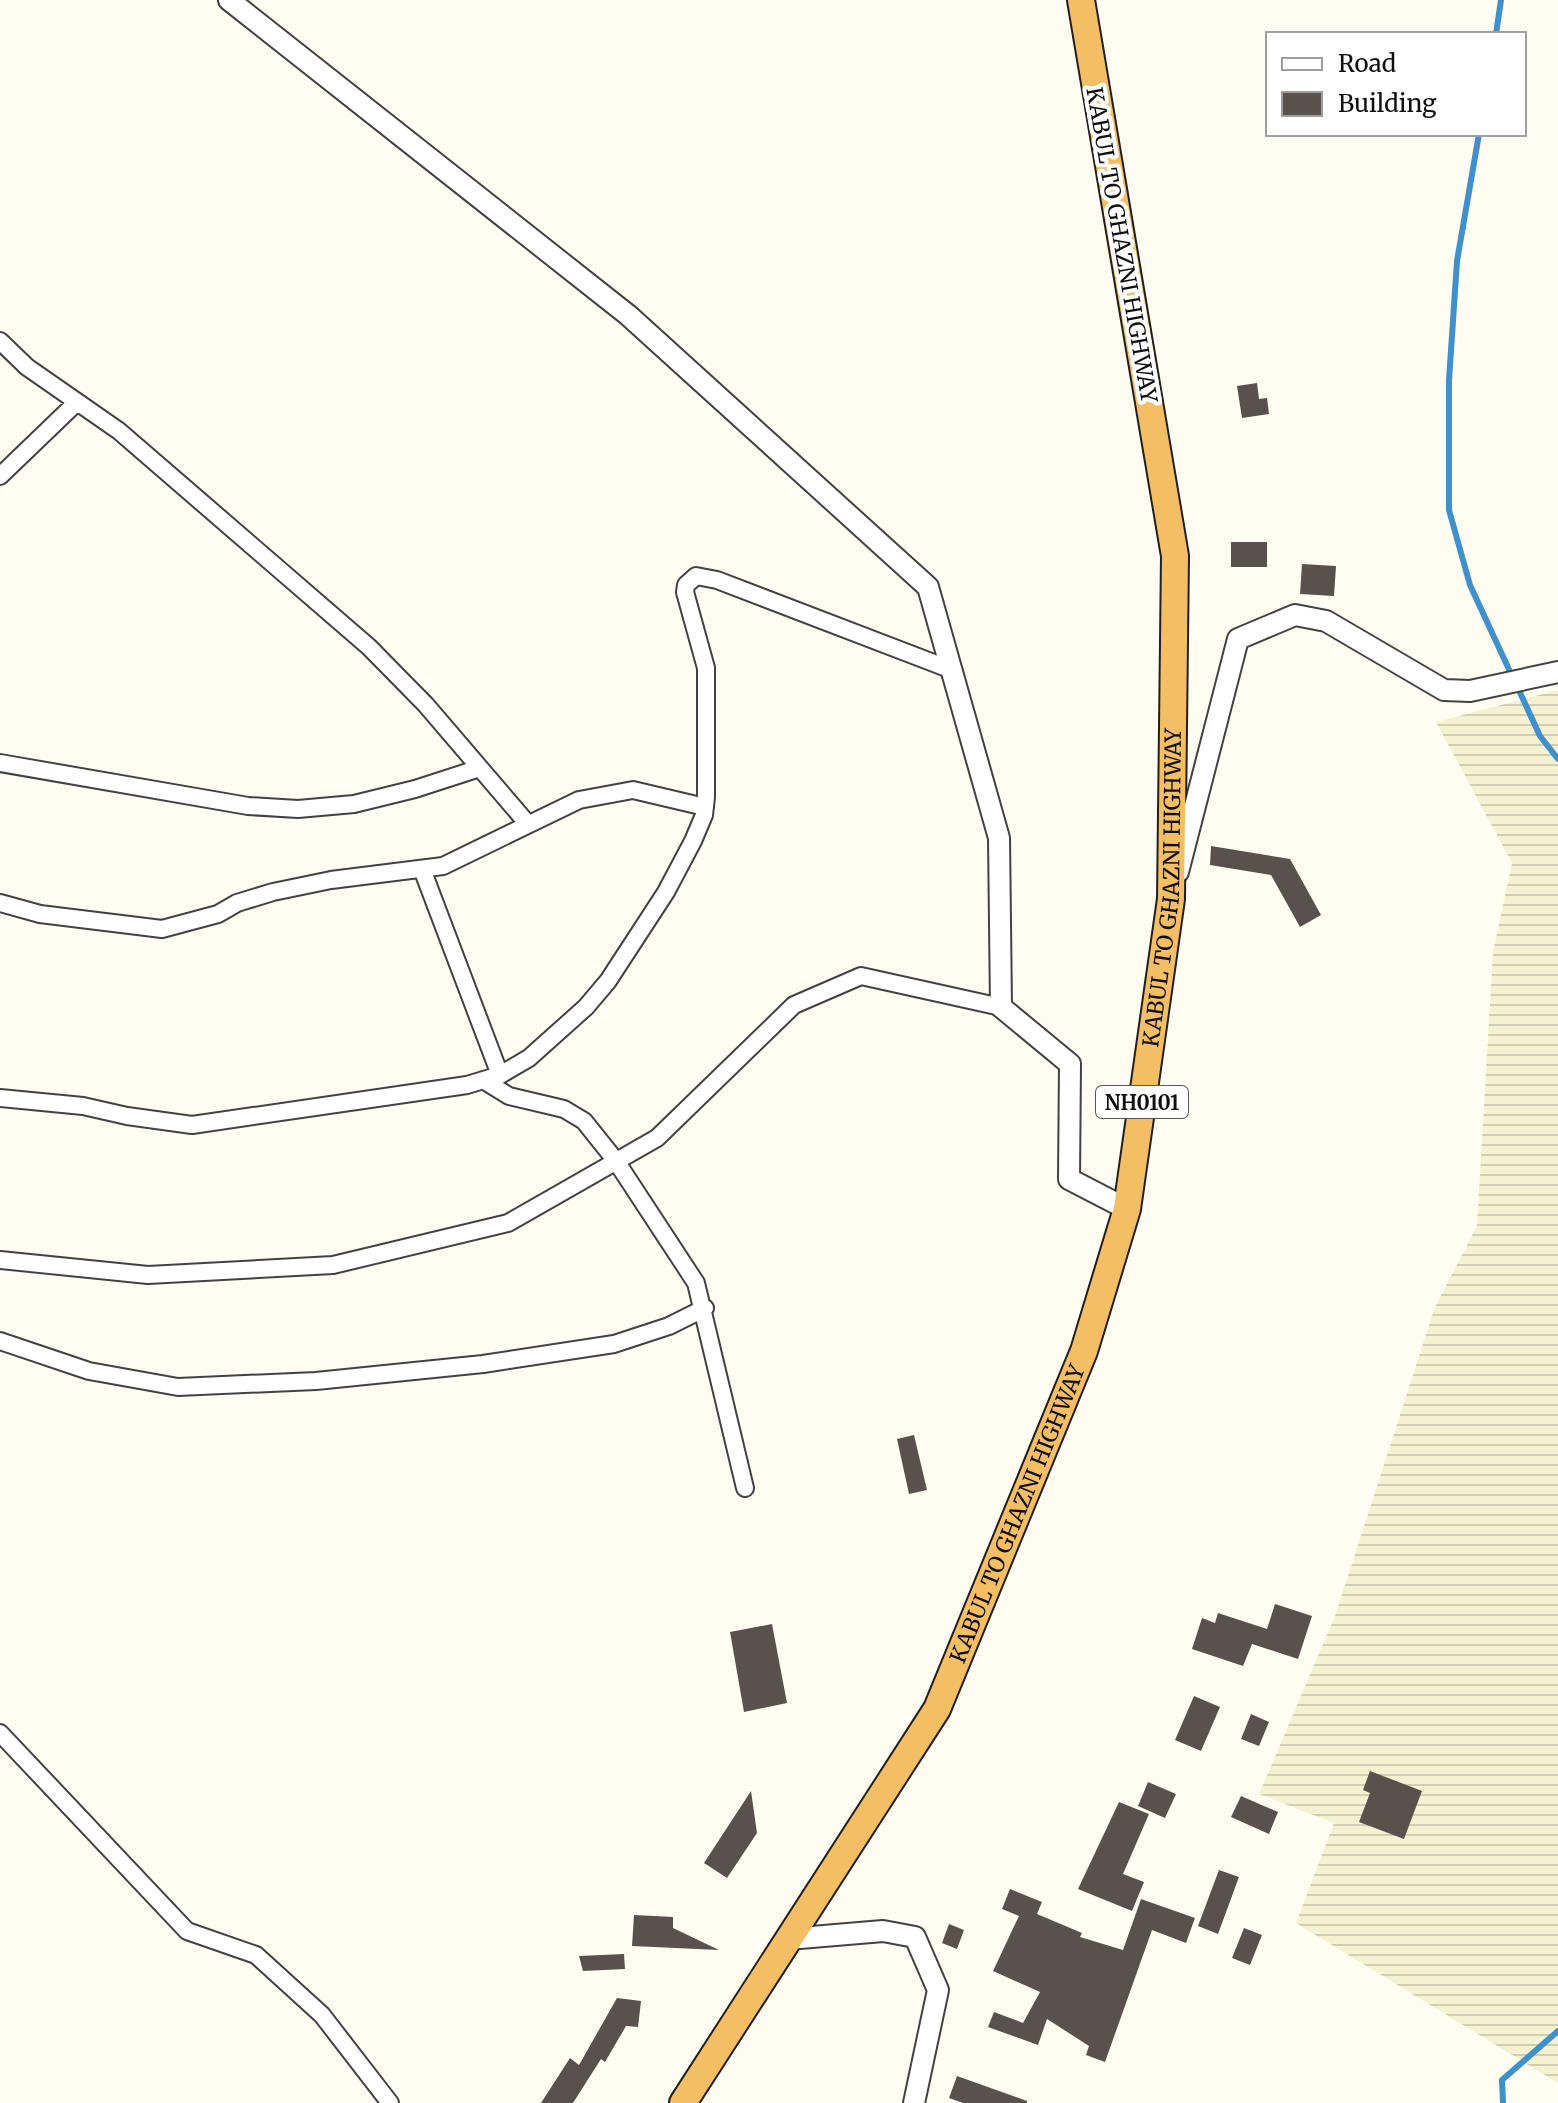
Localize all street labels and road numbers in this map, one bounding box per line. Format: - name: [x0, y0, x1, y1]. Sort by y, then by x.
- street label: KABUL TO GHAZNI HIGHWAY: [1080, 85, 1164, 406]
- street label: KABUL TO GHAZNI HIGHWAY: [1136, 727, 1187, 1049]
- road number: NH0101: [1096, 1086, 1188, 1118]
- street label: KABUL TO GHAZNI HIGHWAY: [943, 1359, 1091, 1667]

